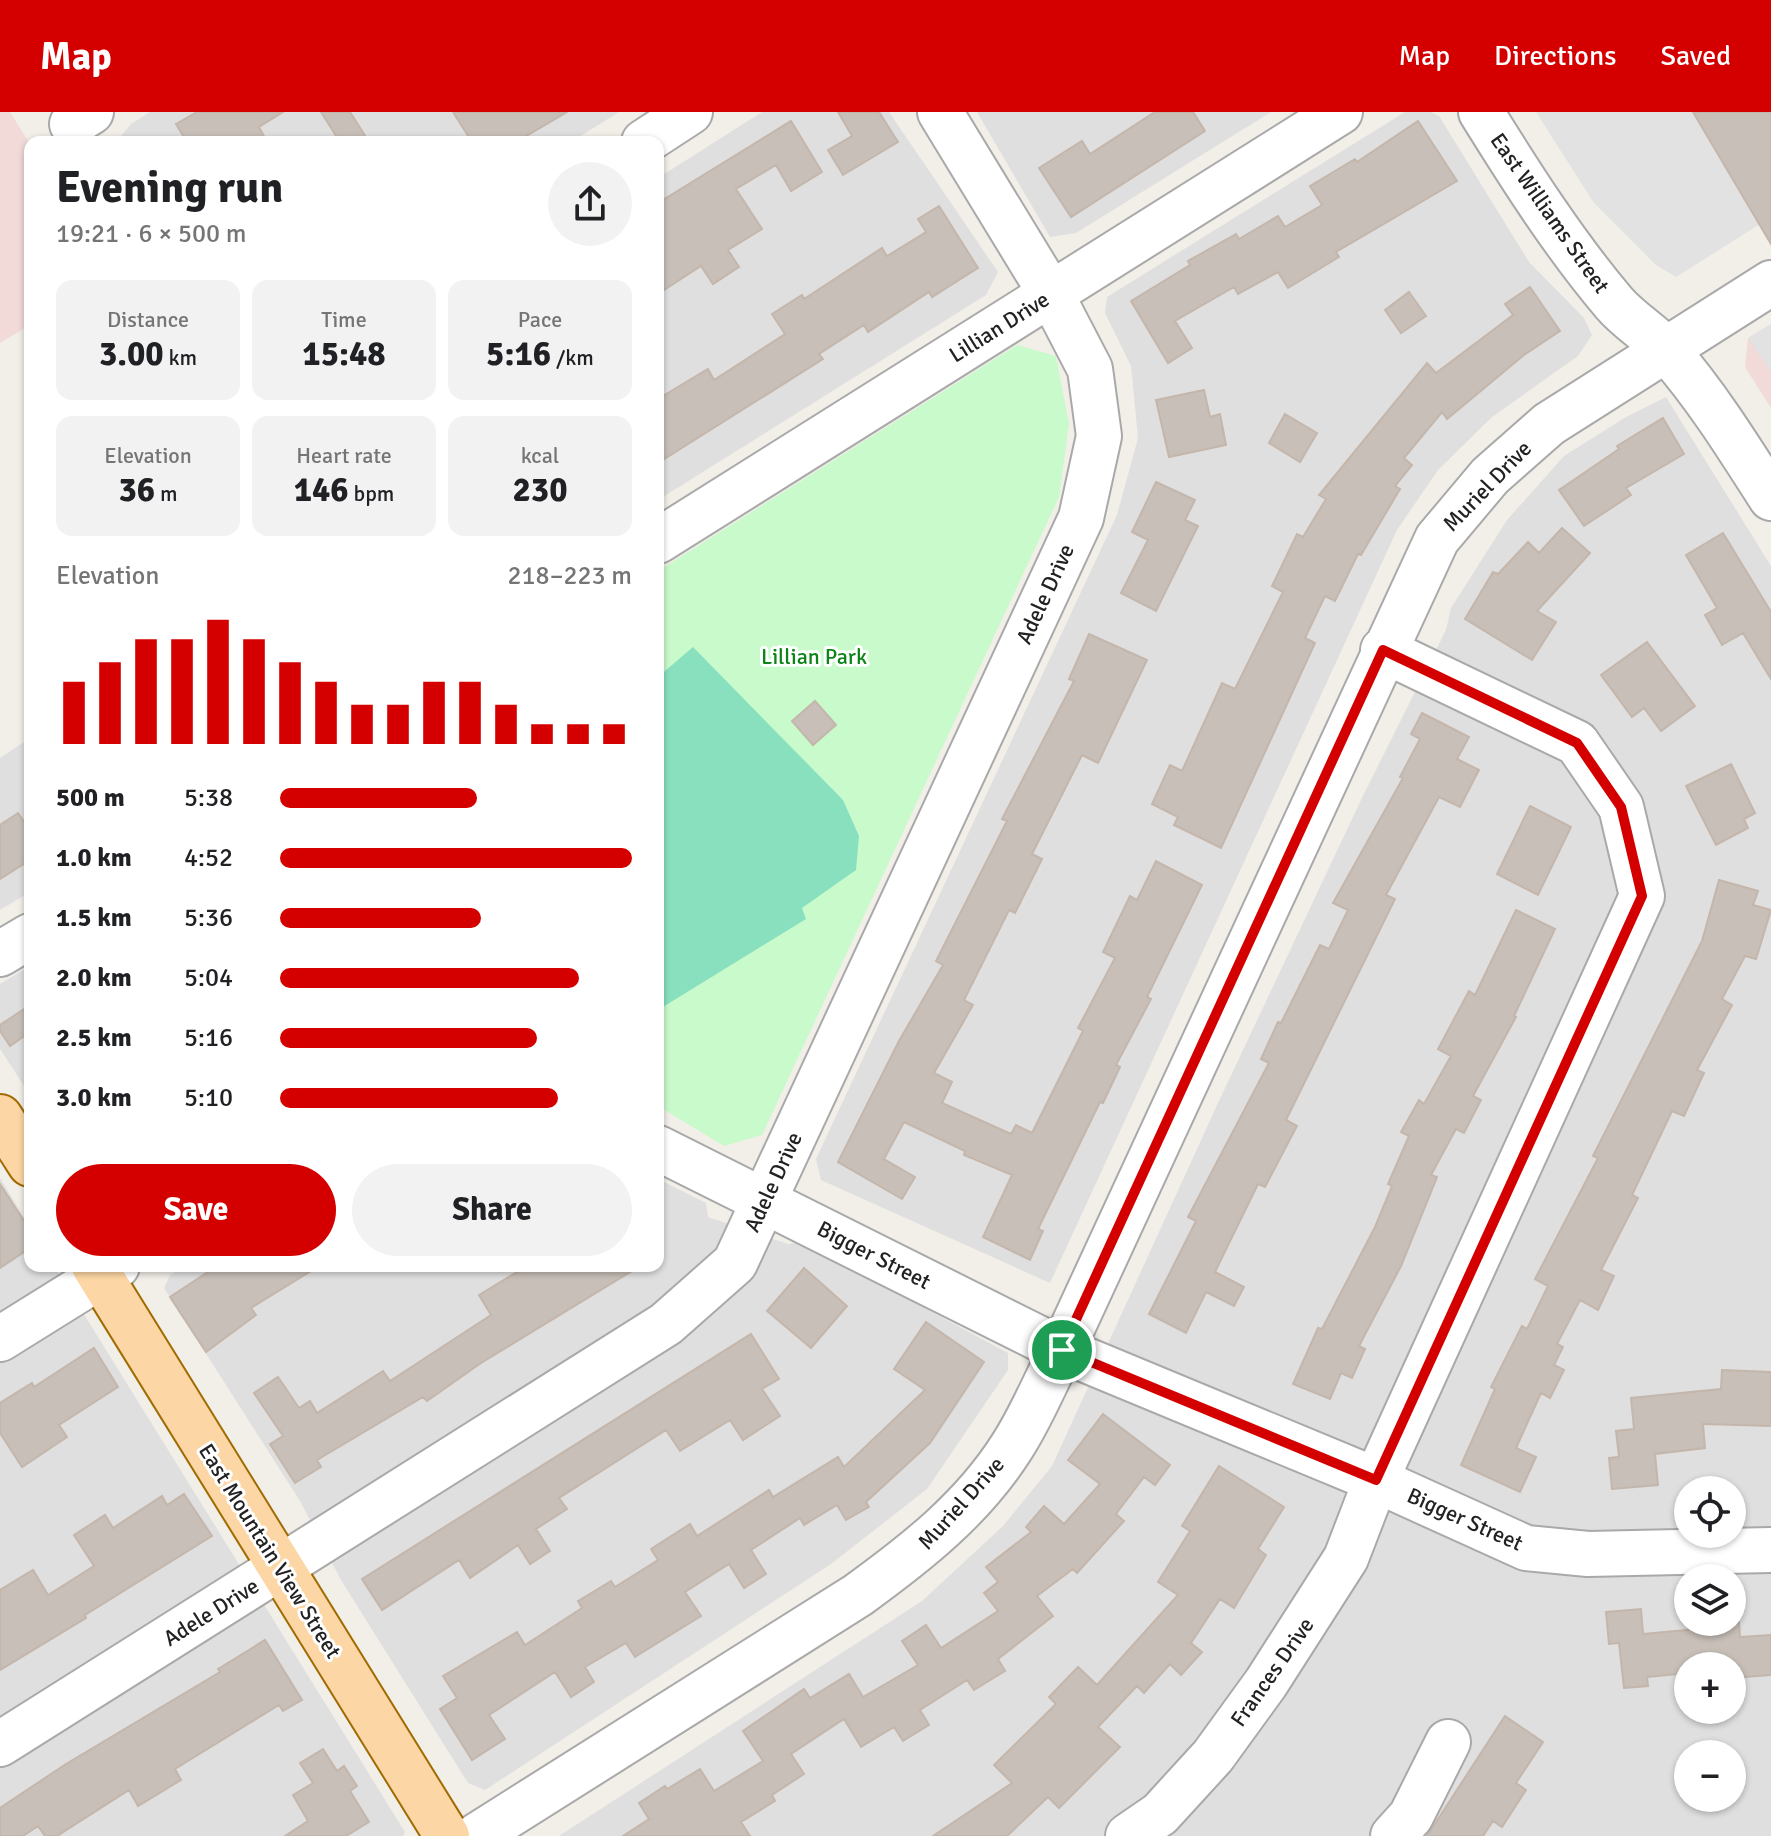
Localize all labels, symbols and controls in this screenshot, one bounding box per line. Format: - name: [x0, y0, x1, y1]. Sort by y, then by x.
- text: Map: [40, 33, 112, 80]
- text: Map: [1398, 39, 1450, 73]
- text: Directions: [1494, 39, 1616, 73]
- text: Saved: [1660, 39, 1731, 73]
- street label: East Williams Street: [1485, 128, 1616, 299]
- text: Evening run: [56, 161, 283, 215]
- button: share: [548, 162, 632, 246]
- text: 19:21 · 6 × 500 m: [56, 218, 247, 250]
- street label: Lillian Drive: [944, 286, 1054, 368]
- text: Distance: [107, 306, 189, 333]
- text: Time: [321, 306, 367, 333]
- text: Pace: [518, 306, 562, 333]
- text: 3.00: [99, 333, 164, 375]
- text: 15:48: [302, 333, 386, 375]
- text: 5:16: [486, 333, 551, 375]
- text: km: [164, 344, 197, 371]
- text: /km: [551, 344, 594, 371]
- street label: Muriel Drive: [1437, 435, 1537, 537]
- text: Elevation: [104, 442, 192, 469]
- text: Heart rate: [296, 442, 392, 469]
- text: kcal: [521, 442, 559, 469]
- text: 36: [118, 469, 155, 511]
- text: 146: [294, 469, 349, 511]
- text: 230: [512, 469, 568, 511]
- text: m: [155, 480, 178, 507]
- text: bpm: [349, 480, 394, 507]
- street label: Adele Drive: [1010, 540, 1080, 648]
- text: Elevation: [56, 560, 160, 592]
- text: 218–223 m: [508, 560, 632, 592]
- park label: Lillian Park: [761, 643, 867, 670]
- text: 500 m: [56, 782, 125, 814]
- text: 5:38: [184, 782, 233, 814]
- text: 1.0 km: [56, 842, 132, 874]
- text: 4:52: [184, 842, 233, 874]
- text: 1.5 km: [56, 902, 132, 934]
- text: 5:36: [184, 902, 233, 934]
- text: 2.0 km: [56, 962, 132, 994]
- text: 5:04: [184, 962, 233, 994]
- text: 2.5 km: [56, 1022, 132, 1054]
- text: 5:16: [184, 1022, 233, 1054]
- text: 3.0 km: [56, 1082, 132, 1114]
- text: 5:10: [184, 1082, 233, 1114]
- street label: Adele Drive: [738, 1128, 808, 1236]
- button: Save: [56, 1164, 336, 1256]
- button: Share: [352, 1164, 632, 1256]
- street label: Bigger Street: [813, 1215, 936, 1295]
- pin: [1028, 1316, 1096, 1384]
- icon: arrive: [1040, 1328, 1084, 1372]
- street label: East Mountain View Street: [193, 1439, 347, 1664]
- street label: Muriel Drive: [912, 1451, 1010, 1555]
- map controls: [1674, 1476, 1746, 1812]
- button: locate: [1674, 1476, 1746, 1548]
- street label: Bigger Street: [1403, 1481, 1527, 1557]
- button: layers: [1674, 1564, 1746, 1636]
- street label: Adele Drive: [158, 1572, 264, 1652]
- street label: Frances Drive: [1225, 1612, 1319, 1732]
- button: +: [1674, 1652, 1746, 1724]
- button: −: [1674, 1740, 1746, 1812]

